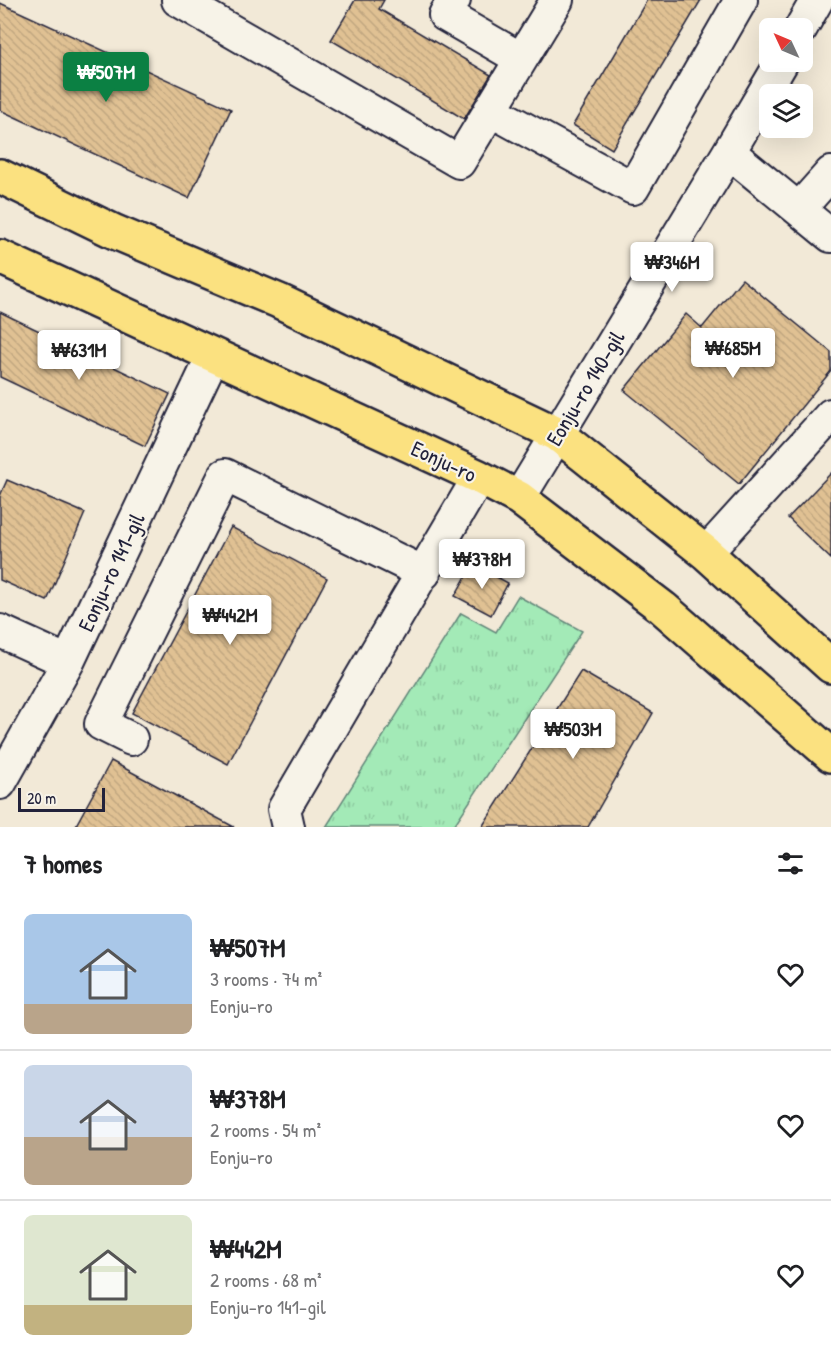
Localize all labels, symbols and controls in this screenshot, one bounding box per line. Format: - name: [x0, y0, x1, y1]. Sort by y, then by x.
- north arrow: [759, 18, 813, 72]
- map controls: [759, 18, 813, 138]
- pin: ₩507M: [64, 52, 148, 103]
- text: ₩507M: [77, 58, 135, 85]
- button: layers: [759, 84, 813, 138]
- pin: ₩346M: [630, 242, 714, 293]
- text: ₩346M: [644, 248, 700, 275]
- street label: Eonju-ro 140-gil: [539, 325, 631, 451]
- pin: ₩685M: [691, 328, 775, 379]
- pin: ₩631M: [37, 330, 121, 381]
- text: ₩685M: [705, 334, 761, 361]
- text: ₩631M: [52, 336, 106, 363]
- street label: Eonju-ro: [407, 433, 482, 489]
- street label: Eonju-ro 141-gil: [70, 508, 152, 636]
- pin: ₩378M: [440, 539, 524, 590]
- text: ₩378M: [453, 545, 511, 572]
- pin: ₩442M: [188, 595, 272, 646]
- text: ₩442M: [202, 601, 258, 628]
- pin: ₩503M: [531, 709, 615, 760]
- text: ₩503M: [544, 715, 602, 742]
- scale bar: [18, 785, 105, 812]
- text: 20 m: [27, 787, 56, 809]
- text: 7 homes: [24, 846, 102, 881]
- icon: filters: [774, 847, 807, 880]
- text: ₩507M: [210, 930, 286, 965]
- icon: home: [72, 938, 144, 1010]
- icon: heart: [774, 958, 807, 991]
- text: 3 rooms · 74 m²: [210, 965, 322, 992]
- text: Eonju-ro: [210, 992, 272, 1019]
- text: ₩378M: [210, 1081, 286, 1116]
- icon: home: [72, 1089, 144, 1161]
- icon: heart: [774, 1109, 807, 1142]
- text: 2 rooms · 54 m²: [210, 1116, 321, 1143]
- text: Eonju-ro: [210, 1143, 272, 1170]
- text: ₩442M: [210, 1231, 282, 1266]
- icon: home: [72, 1239, 144, 1311]
- icon: heart: [774, 1259, 807, 1292]
- text: 2 rooms · 68 m²: [210, 1266, 322, 1293]
- text: Eonju-ro 141-gil: [210, 1293, 326, 1320]

